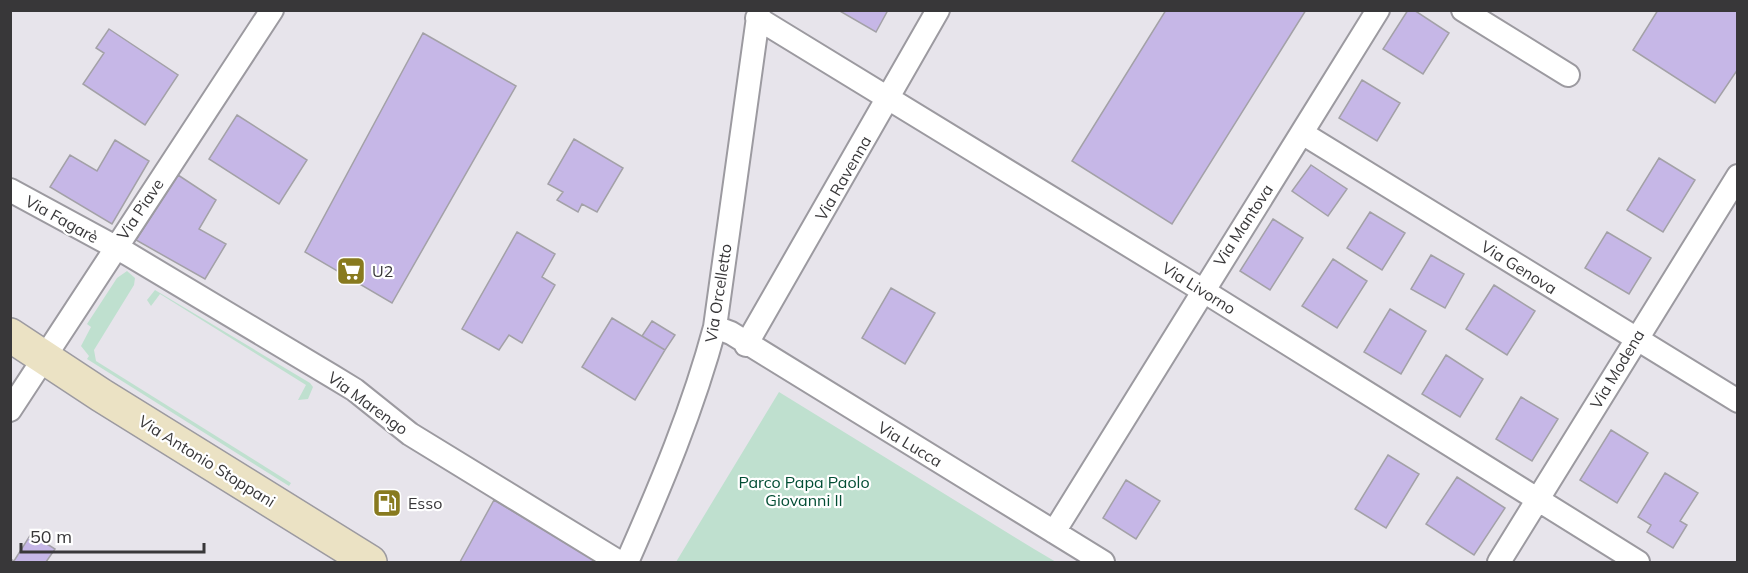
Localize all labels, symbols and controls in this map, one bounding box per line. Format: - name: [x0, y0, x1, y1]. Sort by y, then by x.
- street label: Via Ravenna: [811, 132, 875, 224]
- street label: Via Piave: [112, 175, 168, 243]
- street label: Via Mantova: [1209, 180, 1277, 270]
- street label: Via Fagarè: [22, 191, 102, 247]
- street label: Via Genova: [1477, 236, 1561, 298]
- street label: Via Orcelletto: [700, 242, 736, 344]
- supermarket icon: U2: [335, 255, 367, 287]
- street label: Via Livorno: [1158, 257, 1240, 319]
- place label: U2: [372, 261, 393, 281]
- street label: Via Modena: [1586, 326, 1648, 412]
- street label: Via Marengo: [324, 367, 412, 439]
- street label: Via Antonio Stoppani: [135, 411, 279, 511]
- street label: Via Lucca: [874, 417, 946, 471]
- park label: Parco Papa Paolo Giovanni II: [738, 472, 870, 510]
- fuel station icon: Esso: [371, 487, 403, 519]
- place label: Esso: [408, 493, 442, 513]
- scale bar: [21, 516, 204, 554]
- text: 50 m: [30, 525, 72, 548]

